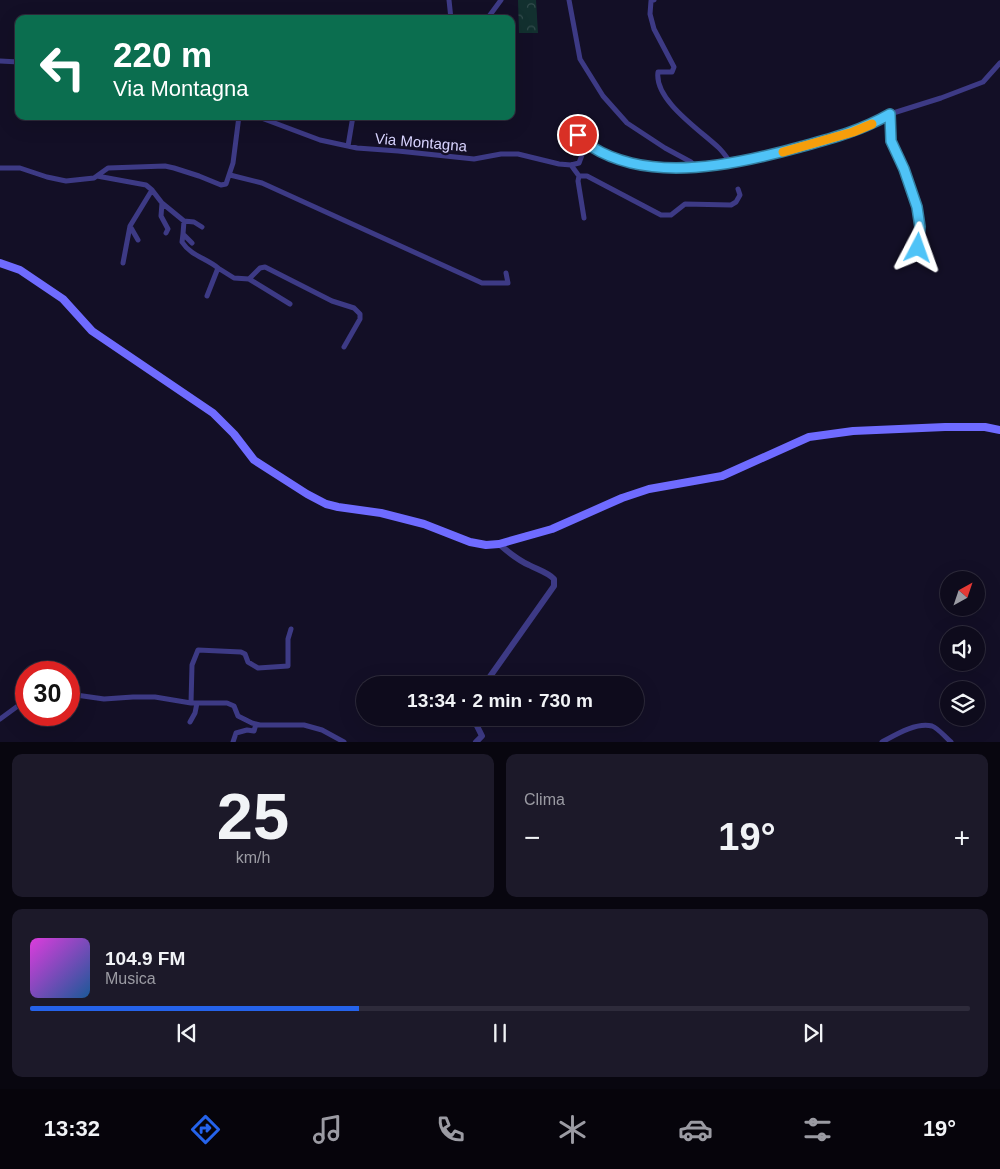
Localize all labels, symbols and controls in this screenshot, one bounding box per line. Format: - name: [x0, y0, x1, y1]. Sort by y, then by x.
- icon: left: [30, 35, 95, 100]
- text: 220 m: [113, 35, 212, 74]
- text: Via Montagna: [113, 76, 248, 101]
- pin: [557, 114, 599, 156]
- icon: arrive: [564, 121, 592, 149]
- street label: Via Montagna: [374, 130, 468, 155]
- position arrow: [891, 221, 943, 273]
- north arrow: [940, 571, 985, 616]
- map controls: [940, 571, 985, 726]
- button: sound: [940, 626, 985, 671]
- speed limit sign: 30: [15, 661, 80, 726]
- button: layers: [940, 681, 985, 726]
- text: 13:34 · 2 min · 730 m: [407, 690, 593, 711]
- text: 25: [217, 780, 289, 853]
- text: Clima: [524, 791, 565, 808]
- text: 19°: [718, 816, 776, 858]
- text: −: [524, 822, 540, 853]
- text: +: [954, 822, 970, 853]
- text: km/h: [236, 849, 270, 866]
- text: 104.9 FM: [105, 948, 185, 969]
- text: Musica: [105, 970, 156, 987]
- icon: previous: [173, 1019, 201, 1047]
- icon: pause: [486, 1019, 514, 1047]
- icon: next: [799, 1019, 827, 1047]
- icon: directions: [188, 1112, 223, 1147]
- icon: music: [310, 1112, 345, 1147]
- icon: phone: [433, 1112, 468, 1147]
- icon: climate: [555, 1112, 590, 1147]
- icon: car: [678, 1112, 713, 1147]
- icon: filters: [800, 1112, 835, 1147]
- text: 13:32: [44, 1116, 100, 1141]
- text: 19°: [923, 1116, 956, 1141]

